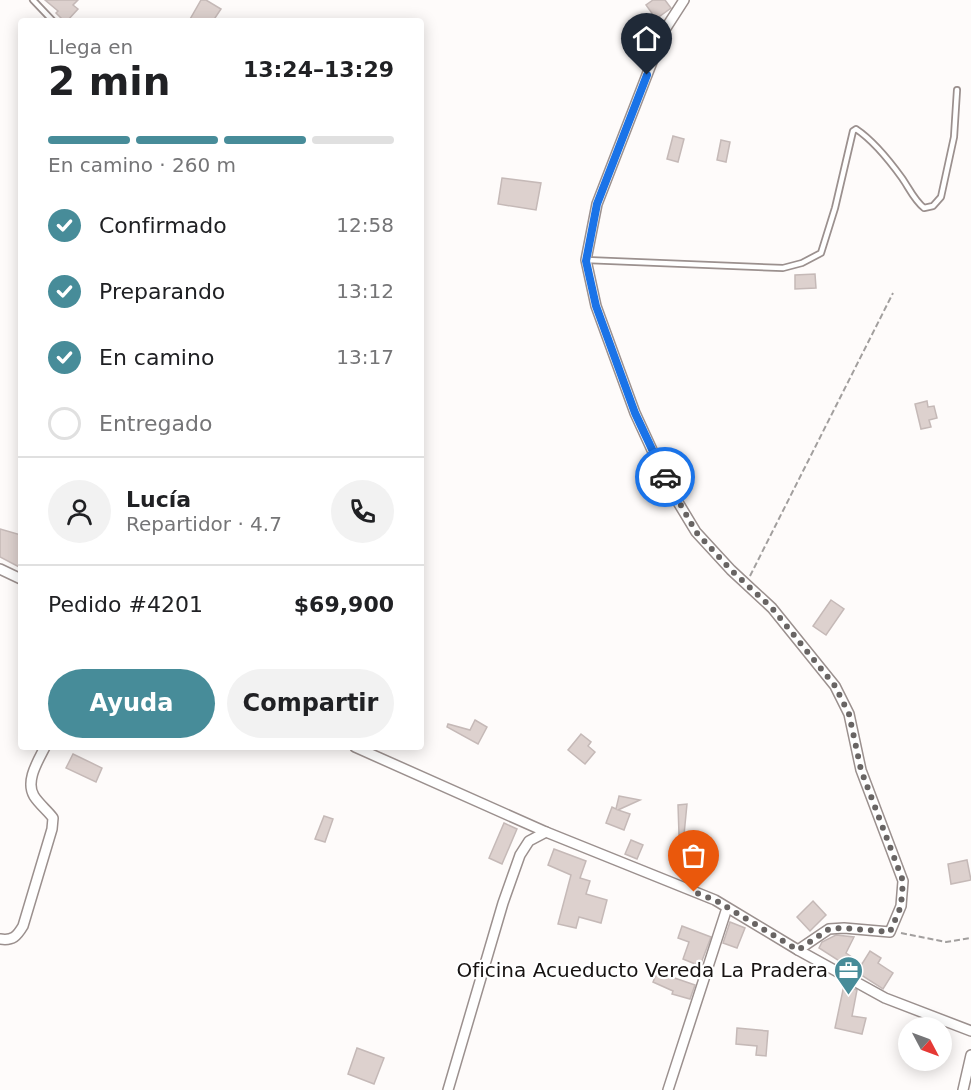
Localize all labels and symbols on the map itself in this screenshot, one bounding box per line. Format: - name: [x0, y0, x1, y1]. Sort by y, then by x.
- pin: [621, 13, 672, 75]
- courier: [635, 447, 695, 507]
- pin: [668, 830, 719, 892]
- office icon: Oficina Acueducto Vereda La Pradera: [833, 954, 865, 996]
- place label: Oficina Acueducto Vereda La Pradera: [456, 958, 828, 982]
- north arrow: [898, 1017, 952, 1071]

